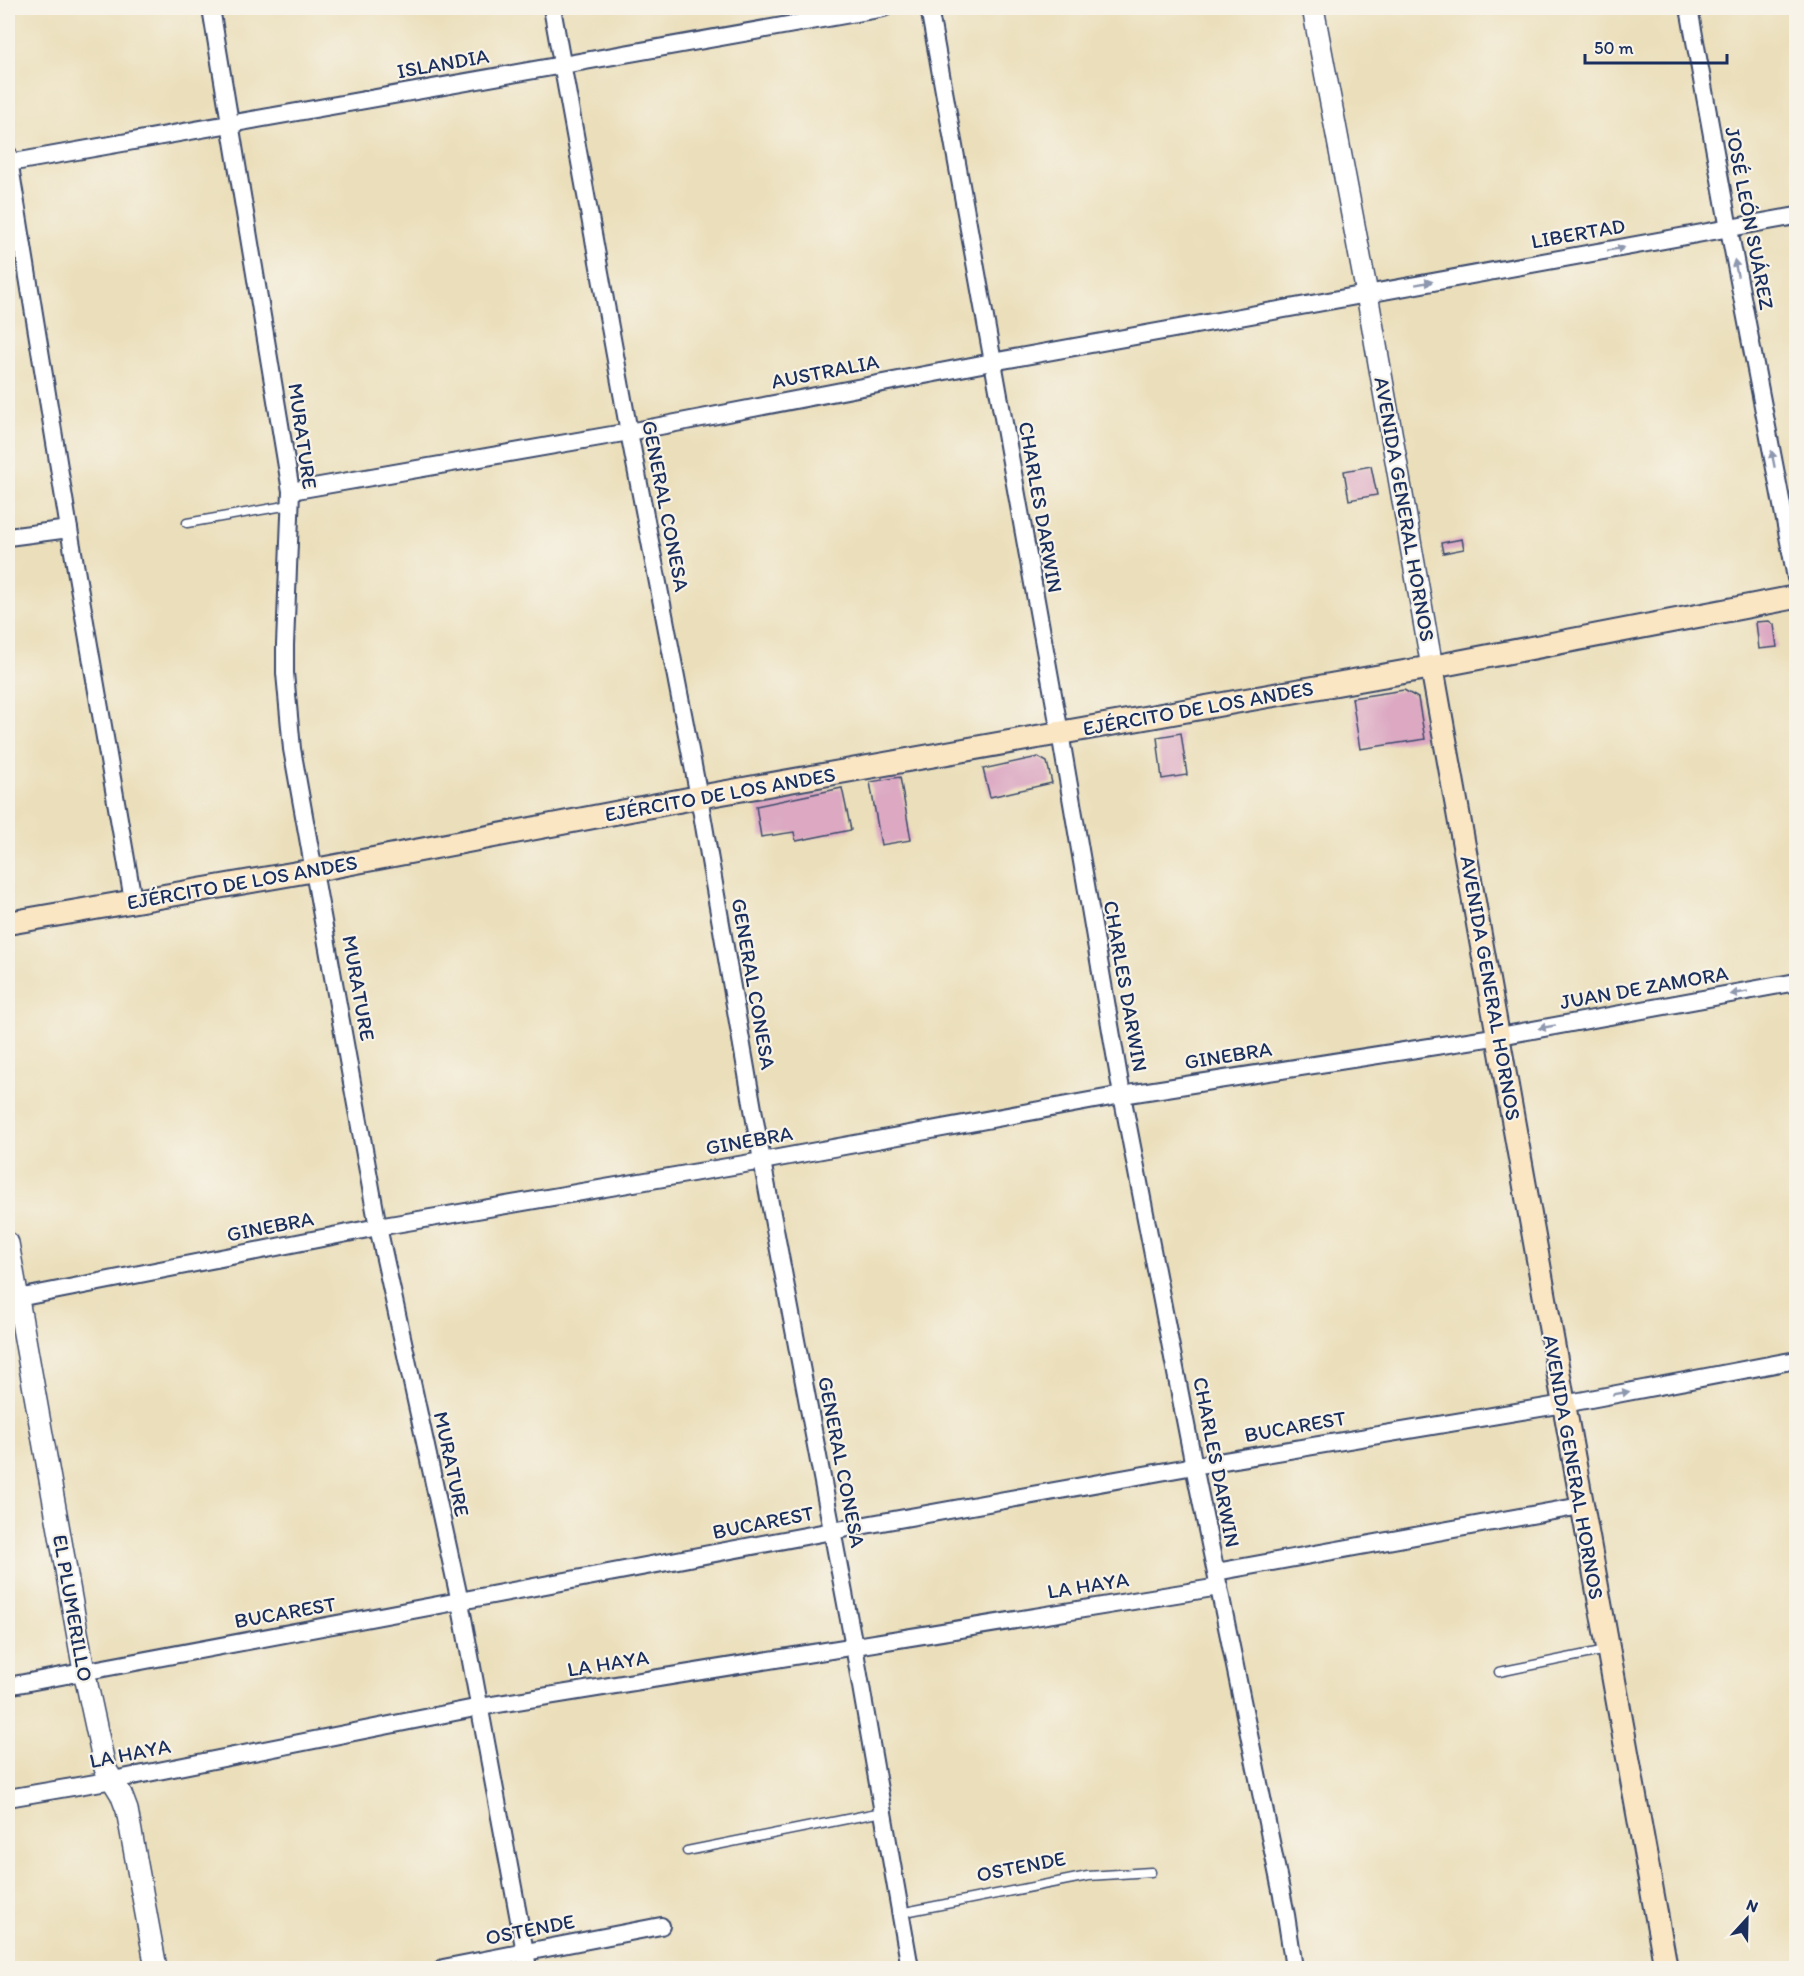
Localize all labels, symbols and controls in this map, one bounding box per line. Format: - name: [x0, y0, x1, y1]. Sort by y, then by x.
- scale bar: [1585, 27, 1728, 65]
- text: 50 m: [1594, 37, 1634, 59]
- street label: ISLANDIA: [395, 43, 492, 83]
- street label: JOSÉ LEÓN SUÁREZ: [1720, 124, 1780, 312]
- street label: LIBERTAD: [1529, 212, 1627, 254]
- one-way arrow: [1607, 244, 1626, 253]
- one-way arrow: [1731, 258, 1740, 277]
- one-way arrow: [1415, 279, 1434, 288]
- street label: AUSTRALIA: [769, 348, 882, 394]
- street label: AVENIDA GENERAL HORNOS: [1369, 375, 1441, 643]
- street label: MURATURE: [283, 381, 323, 491]
- street label: GENERAL CONESA: [637, 418, 695, 594]
- street label: CHARLES DARWIN: [1014, 420, 1068, 594]
- one-way arrow: [1768, 449, 1777, 468]
- street label: EJÉRCITO DE LOS ANDES: [1081, 675, 1315, 741]
- street label: EJÉRCITO DE LOS ANDES: [603, 761, 837, 827]
- street label: EJÉRCITO DE LOS ANDES: [125, 849, 359, 915]
- street label: AVENIDA GENERAL HORNOS: [1455, 854, 1527, 1122]
- street label: GENERAL CONESA: [727, 896, 781, 1072]
- street label: CHARLES DARWIN: [1099, 899, 1153, 1073]
- street label: MURATURE: [337, 933, 381, 1043]
- street label: JUAN DE ZAMORA: [1558, 960, 1731, 1014]
- one-way arrow: [1729, 988, 1748, 997]
- one-way arrow: [1537, 1023, 1556, 1032]
- street label: GINEBRA: [1183, 1036, 1274, 1074]
- street label: GINEBRA: [703, 1120, 795, 1160]
- street label: GINEBRA: [224, 1205, 316, 1247]
- street label: AVENIDA GENERAL HORNOS: [1538, 1333, 1610, 1601]
- street label: GENERAL CONESA: [813, 1374, 871, 1550]
- street label: CHARLES DARWIN: [1188, 1375, 1246, 1549]
- one-way arrow: [1612, 1388, 1631, 1397]
- street label: BUCAREST: [1242, 1405, 1348, 1447]
- street label: MURATURE: [429, 1409, 475, 1519]
- street label: BUCAREST: [710, 1500, 816, 1544]
- street label: EL PLUMERILLO: [48, 1533, 98, 1683]
- street label: LA HAYA: [1045, 1566, 1131, 1604]
- street label: BUCAREST: [232, 1591, 338, 1633]
- street label: LA HAYA: [565, 1644, 651, 1682]
- street label: LA HAYA: [87, 1733, 173, 1773]
- street label: OSTENDE: [974, 1845, 1068, 1887]
- north arrow: [1717, 1889, 1777, 1949]
- text: N: [1744, 1895, 1761, 1916]
- street label: OSTENDE: [483, 1908, 577, 1950]

